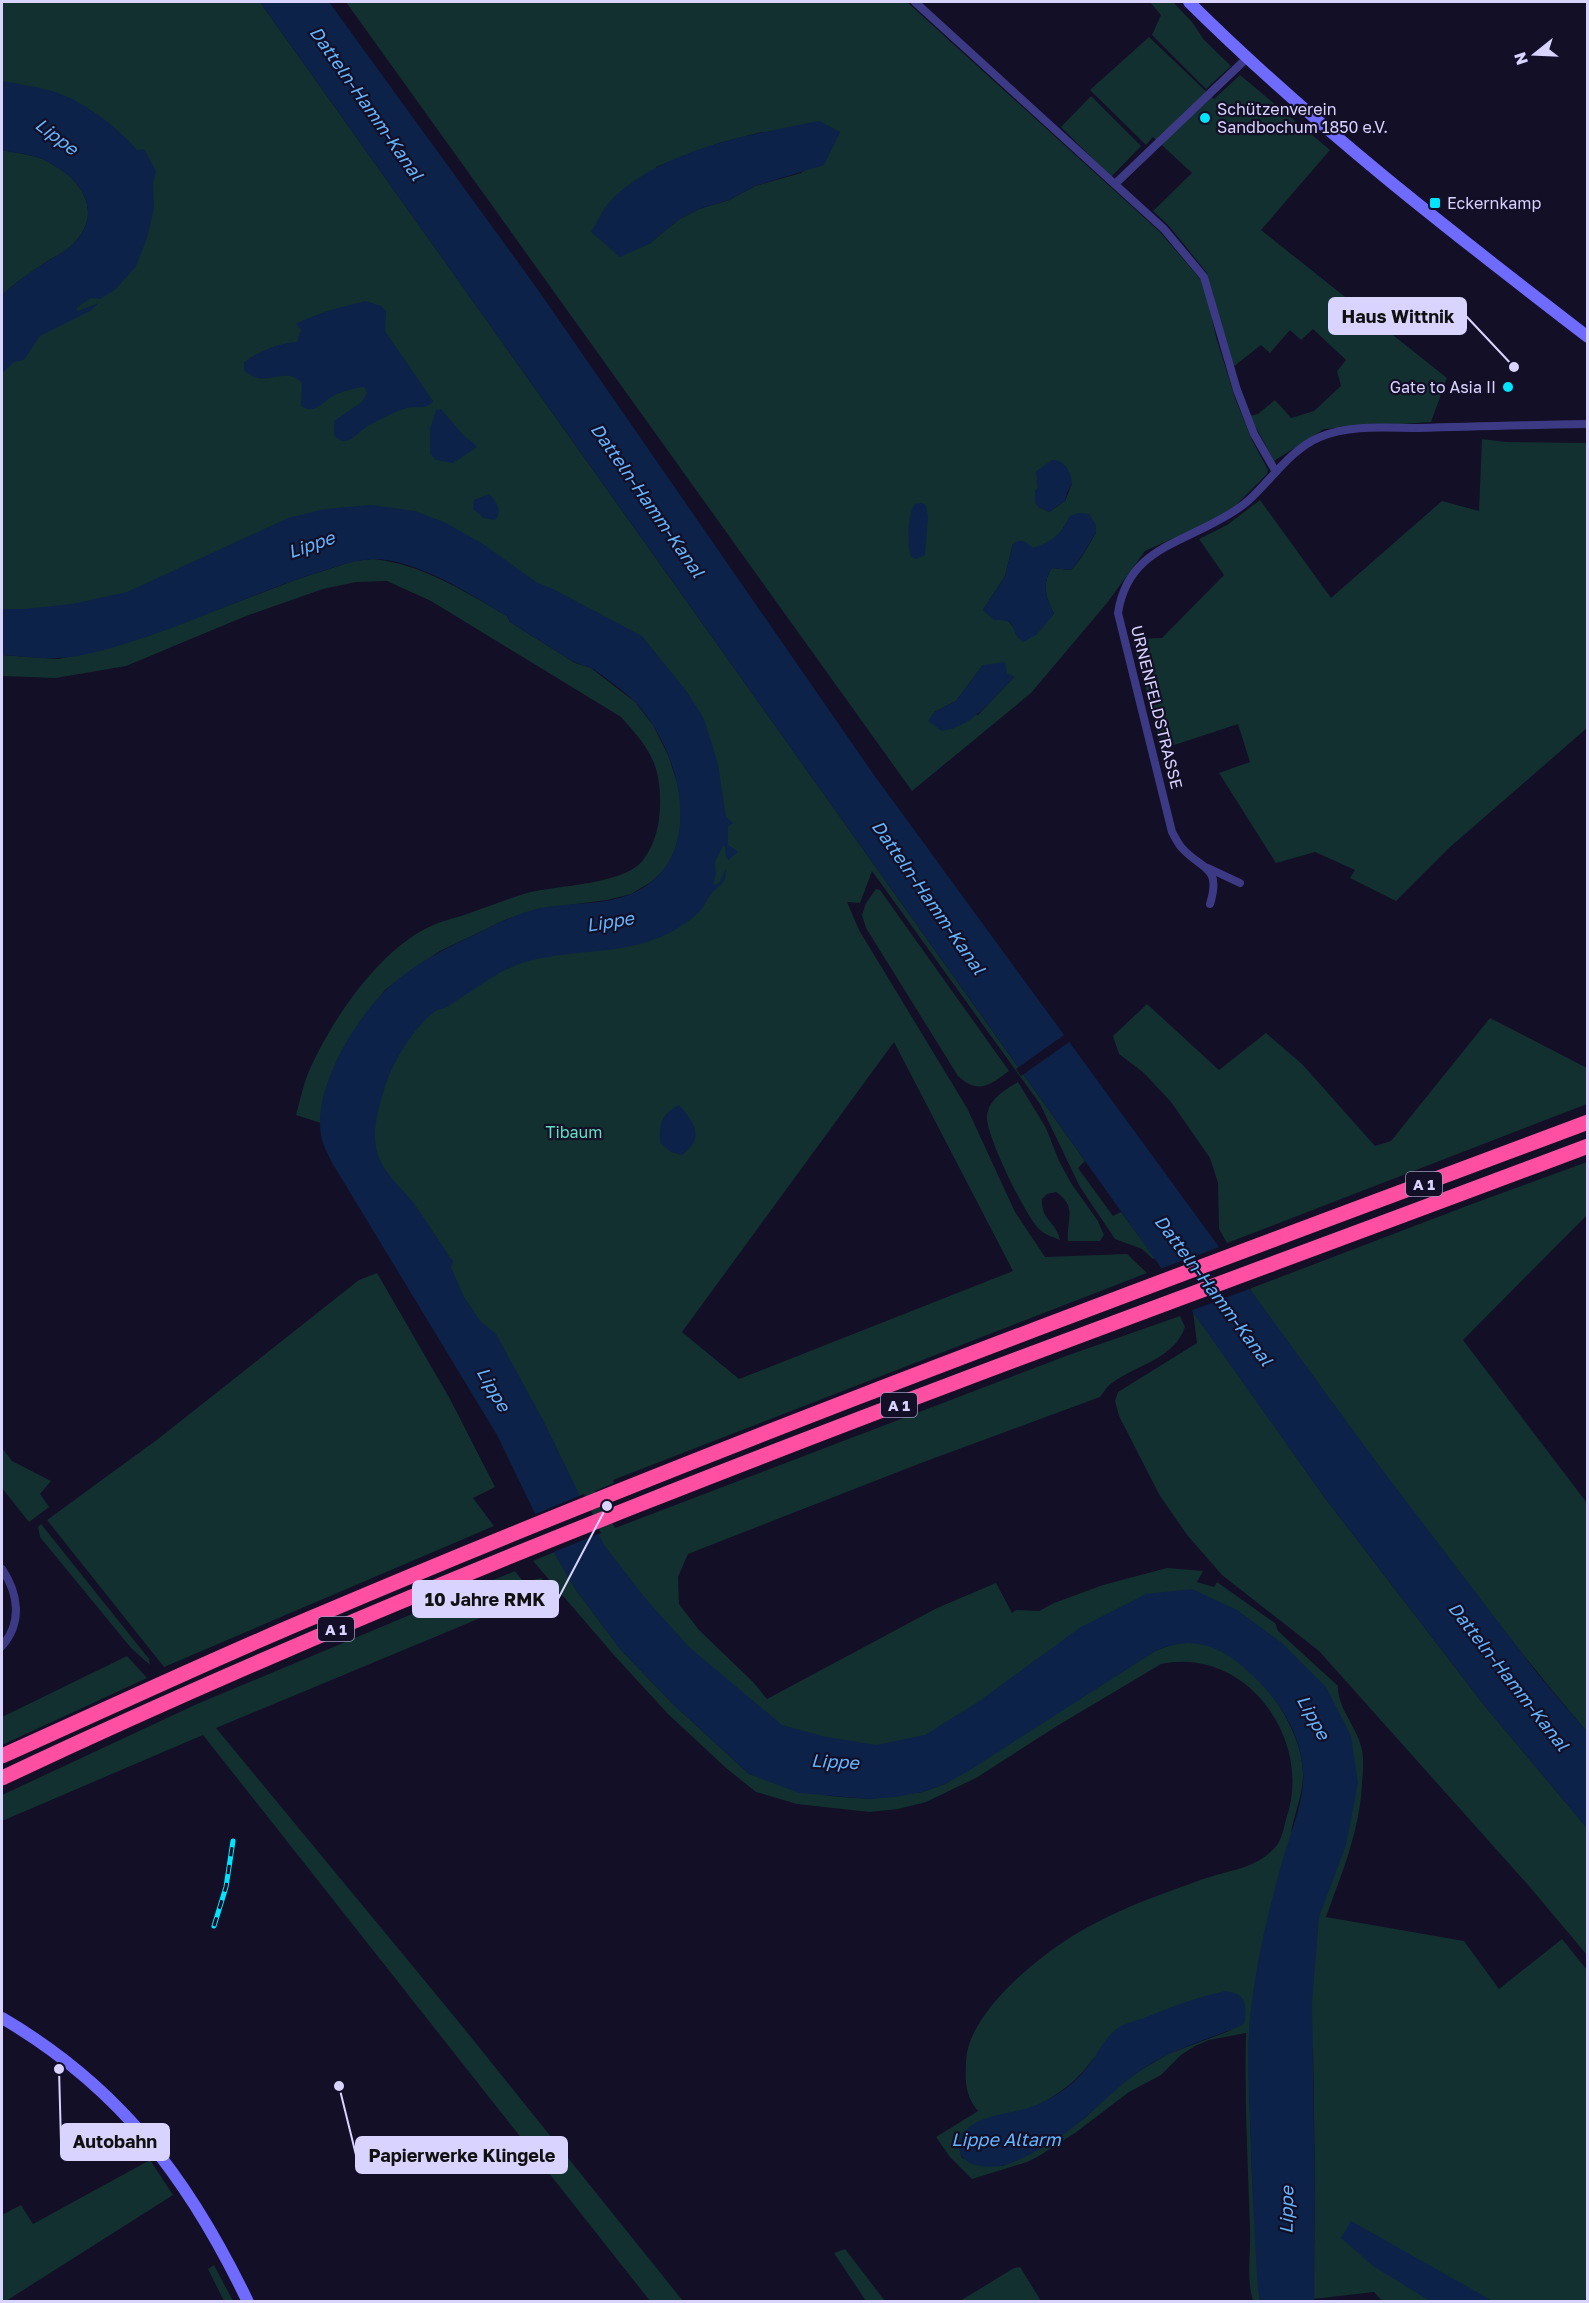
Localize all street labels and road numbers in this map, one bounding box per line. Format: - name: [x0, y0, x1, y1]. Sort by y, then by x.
- street label: URNENFELDSTRASSE: [1127, 623, 1187, 791]
- road number: A 1: [1406, 1172, 1442, 1196]
- road number: A 1: [881, 1393, 917, 1417]
- road number: A 1: [318, 1617, 354, 1641]

